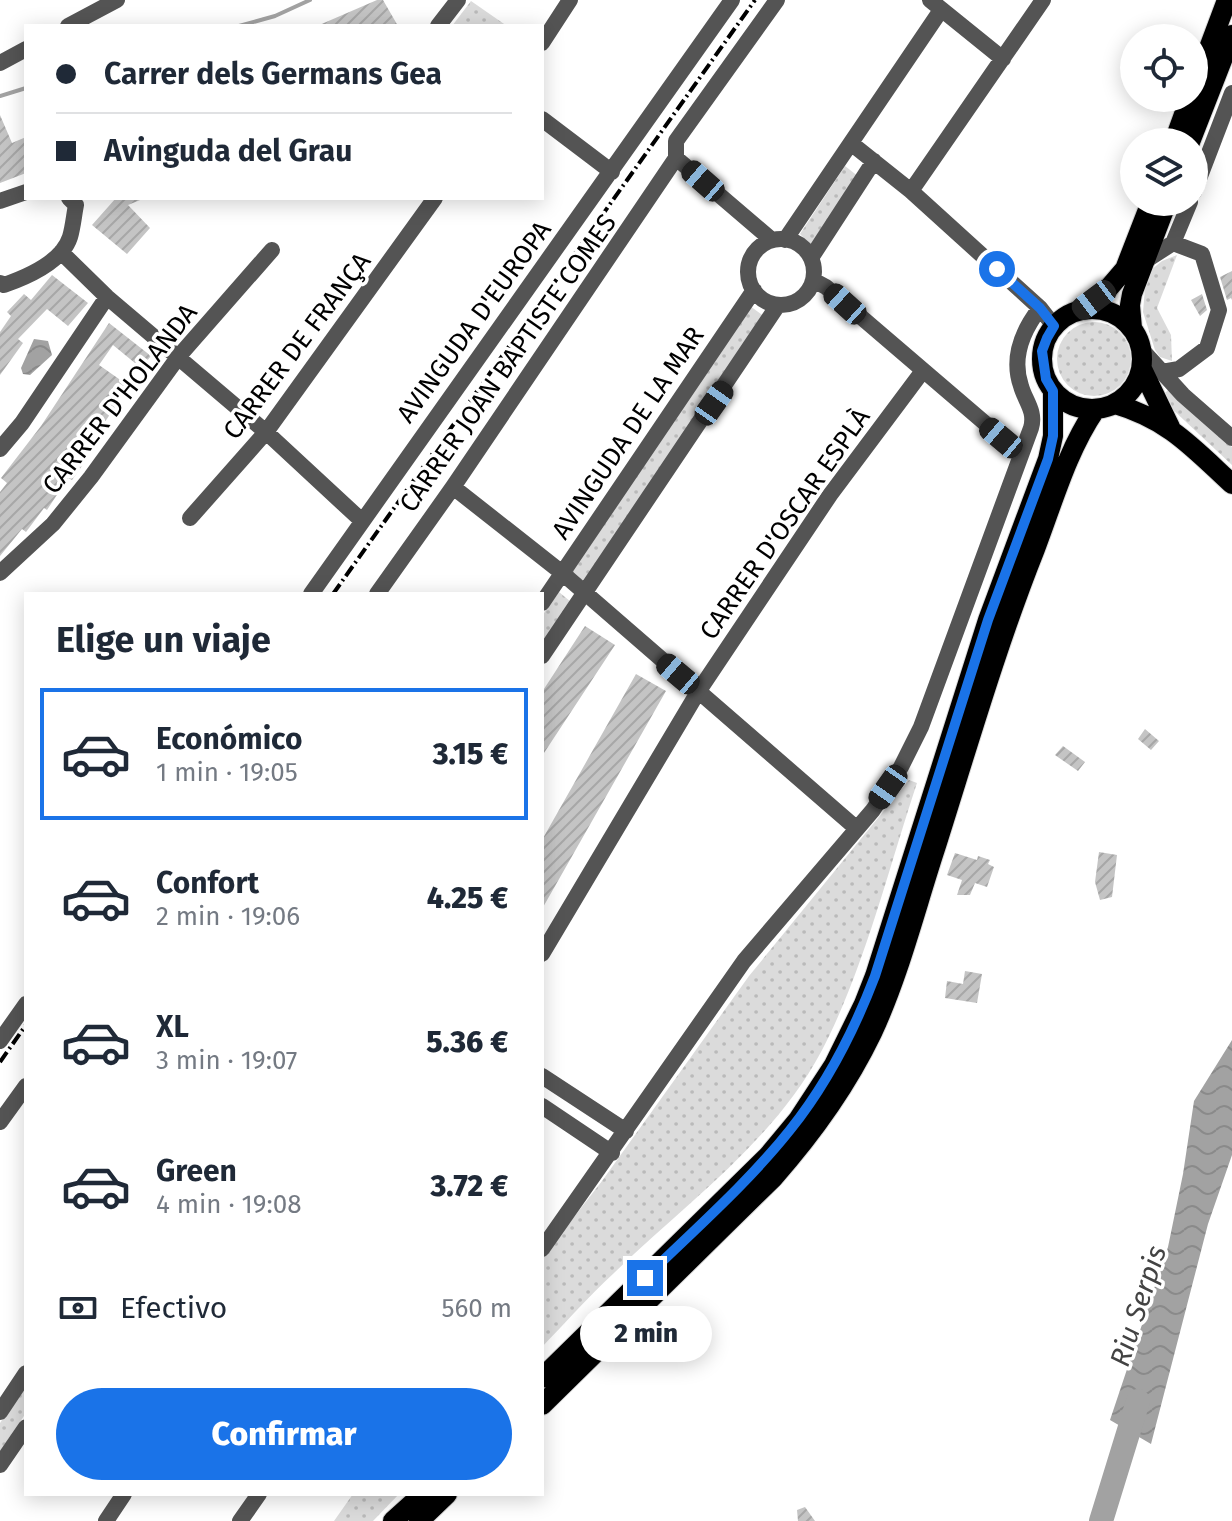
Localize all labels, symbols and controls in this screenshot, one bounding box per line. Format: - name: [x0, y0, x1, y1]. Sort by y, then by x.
- map controls: [1120, 24, 1208, 216]
- button: locate: [1120, 24, 1208, 112]
- text: Carrer dels Germans Gea: [104, 56, 442, 92]
- button: layers: [1120, 128, 1208, 216]
- text: Avinguda del Grau: [104, 133, 352, 169]
- car: [677, 156, 729, 206]
- street label: CARRER JOAN BAPTISTE COMES: [393, 208, 623, 518]
- street label: AVINGUDA D'EUROPA: [390, 215, 558, 429]
- street label: CARRER DE FRANÇA: [217, 247, 377, 445]
- route start: [979, 251, 1015, 287]
- car: [1068, 276, 1120, 324]
- car: [819, 279, 871, 329]
- street label: CARRER D'HOLANDA: [36, 298, 204, 500]
- street label: AVINGUDA DE LA MAR: [545, 321, 711, 545]
- car: [690, 376, 738, 430]
- street label: CARRER D'OSCAR ESPLÀ: [693, 402, 877, 645]
- car: [975, 413, 1027, 463]
- text: Elige un viaje: [56, 618, 271, 662]
- car: [652, 649, 704, 699]
- icon: car: [60, 718, 132, 790]
- text: Económico: [156, 721, 302, 757]
- text: 3.15 €: [433, 736, 508, 772]
- text: 1 min · 19:05: [156, 757, 298, 788]
- car: [864, 760, 912, 814]
- icon: car: [60, 862, 132, 934]
- text: Confort: [156, 865, 259, 901]
- text: 4.25 €: [427, 880, 508, 916]
- text: 2 min · 19:06: [156, 901, 300, 932]
- icon: car: [60, 1006, 132, 1078]
- text: XL: [156, 1009, 189, 1045]
- text: 5.36 €: [426, 1024, 508, 1060]
- text: 3 min · 19:07: [156, 1045, 297, 1076]
- icon: car: [60, 1150, 132, 1222]
- text: Green: [156, 1153, 237, 1189]
- text: 3.72 €: [431, 1168, 508, 1204]
- text: 4 min · 19:08: [156, 1189, 302, 1220]
- water label: Riu Serpis: [1103, 1241, 1173, 1371]
- route end: [627, 1260, 663, 1296]
- icon: cash: [56, 1286, 100, 1330]
- text: Efectivo: [120, 1290, 227, 1326]
- text: 560 m: [441, 1293, 512, 1324]
- callout: 2 min: [579, 1306, 711, 1362]
- text: 2 min: [614, 1318, 678, 1349]
- button: Confirmar: [56, 1388, 512, 1480]

